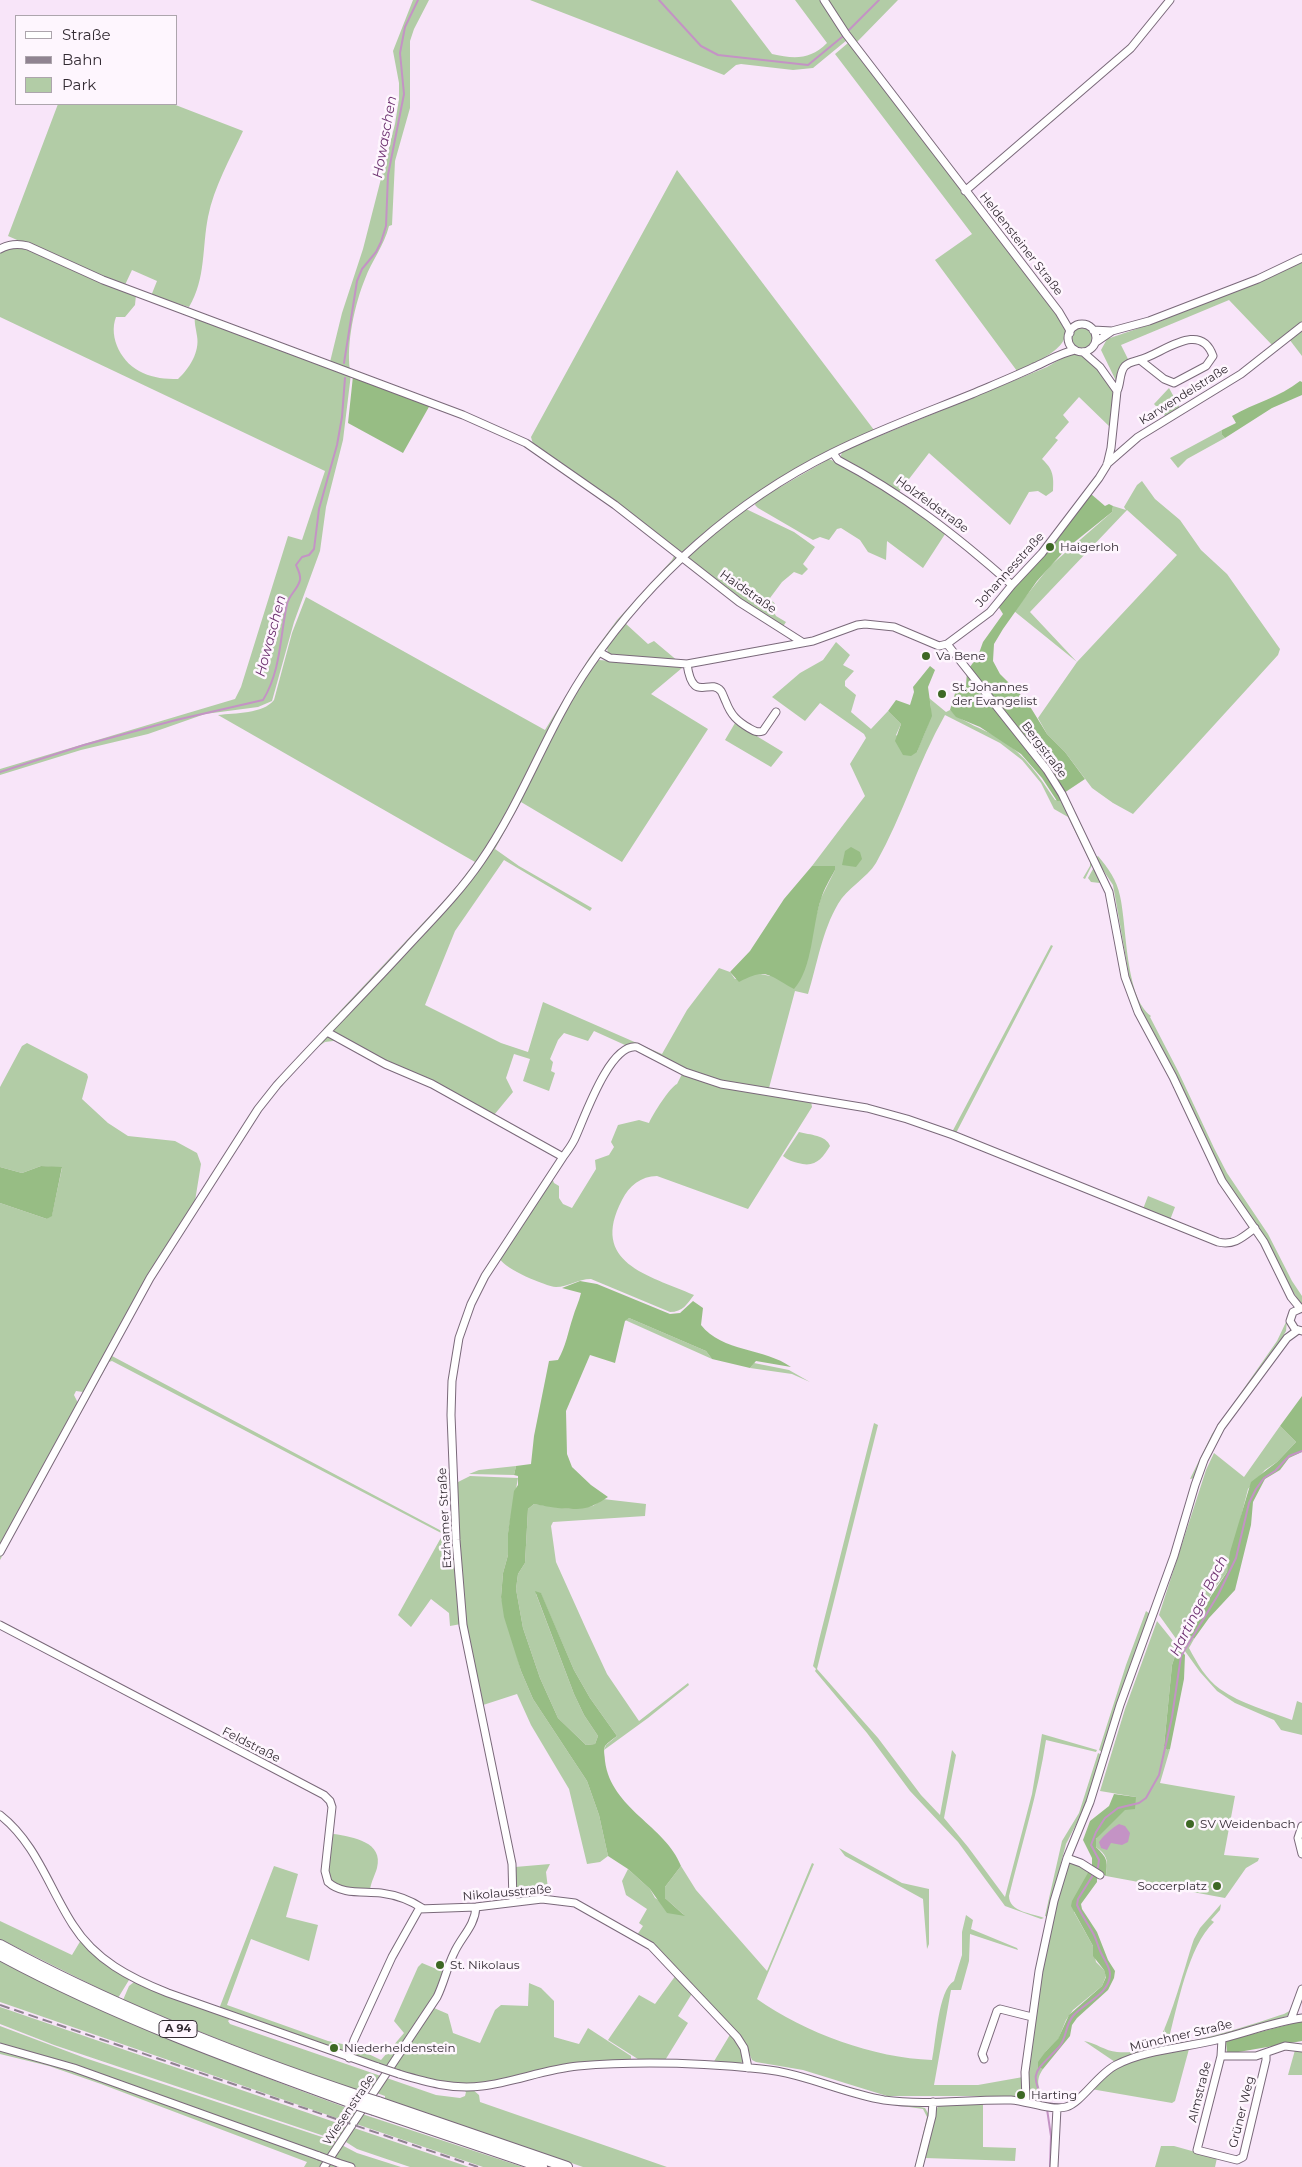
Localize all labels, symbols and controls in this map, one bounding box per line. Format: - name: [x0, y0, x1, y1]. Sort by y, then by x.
- legend: [15, 15, 178, 105]
- text: Straße: [62, 25, 111, 44]
- text: Bahn: [62, 50, 102, 69]
- text: Park: [62, 75, 96, 94]
- water label: Howaschen: [369, 94, 401, 180]
- street label: Heldensteiner Straße: [976, 190, 1066, 298]
- street label: Karwendelstraße: [1137, 362, 1231, 428]
- street label: Holzfeldstraße: [893, 474, 971, 536]
- street label: Johannesstraße: [973, 530, 1047, 610]
- place label: Haigerloh: [1060, 540, 1119, 554]
- marker: Haigerloh: [1044, 541, 1056, 553]
- street label: Haidstraße: [717, 567, 779, 617]
- water label: Howaschen: [252, 593, 290, 679]
- place label: Va Bene: [936, 649, 986, 663]
- marker: Va Bene: [920, 650, 932, 662]
- place label: St. Johannes der Evangelist: [952, 680, 1037, 708]
- marker: St. Johannes der Evangelist: [936, 688, 948, 700]
- street label: Bergstraße: [1018, 719, 1070, 781]
- street label: Etzhamer Straße: [435, 1467, 455, 1569]
- water label: Hartinger Bach: [1166, 1553, 1232, 1659]
- street label: Feldstraße: [219, 1724, 283, 1766]
- place label: SV Weidenbach: [1200, 1817, 1295, 1831]
- marker: SV Weidenbach: [1184, 1818, 1196, 1830]
- place label: Soccerplatz: [1137, 1879, 1207, 1893]
- marker: Soccerplatz: [1211, 1880, 1223, 1892]
- street label: Nikolausstraße: [462, 1882, 552, 1904]
- place label: St. Nikolaus: [450, 1958, 520, 1972]
- marker: St. Nikolaus: [434, 1959, 446, 1971]
- street label: Münchner Straße: [1128, 2017, 1234, 2055]
- road number: A 94: [159, 2020, 197, 2038]
- place label: Niederheldenstein: [344, 2041, 456, 2055]
- marker: Niederheldenstein: [328, 2042, 340, 2054]
- street label: Almstraße: [1186, 2060, 1214, 2124]
- street label: Wiesenstraße: [320, 2072, 378, 2148]
- street label: Grüner Weg: [1226, 2075, 1258, 2149]
- place label: Harting: [1031, 2088, 1077, 2102]
- marker: Harting: [1015, 2089, 1027, 2101]

